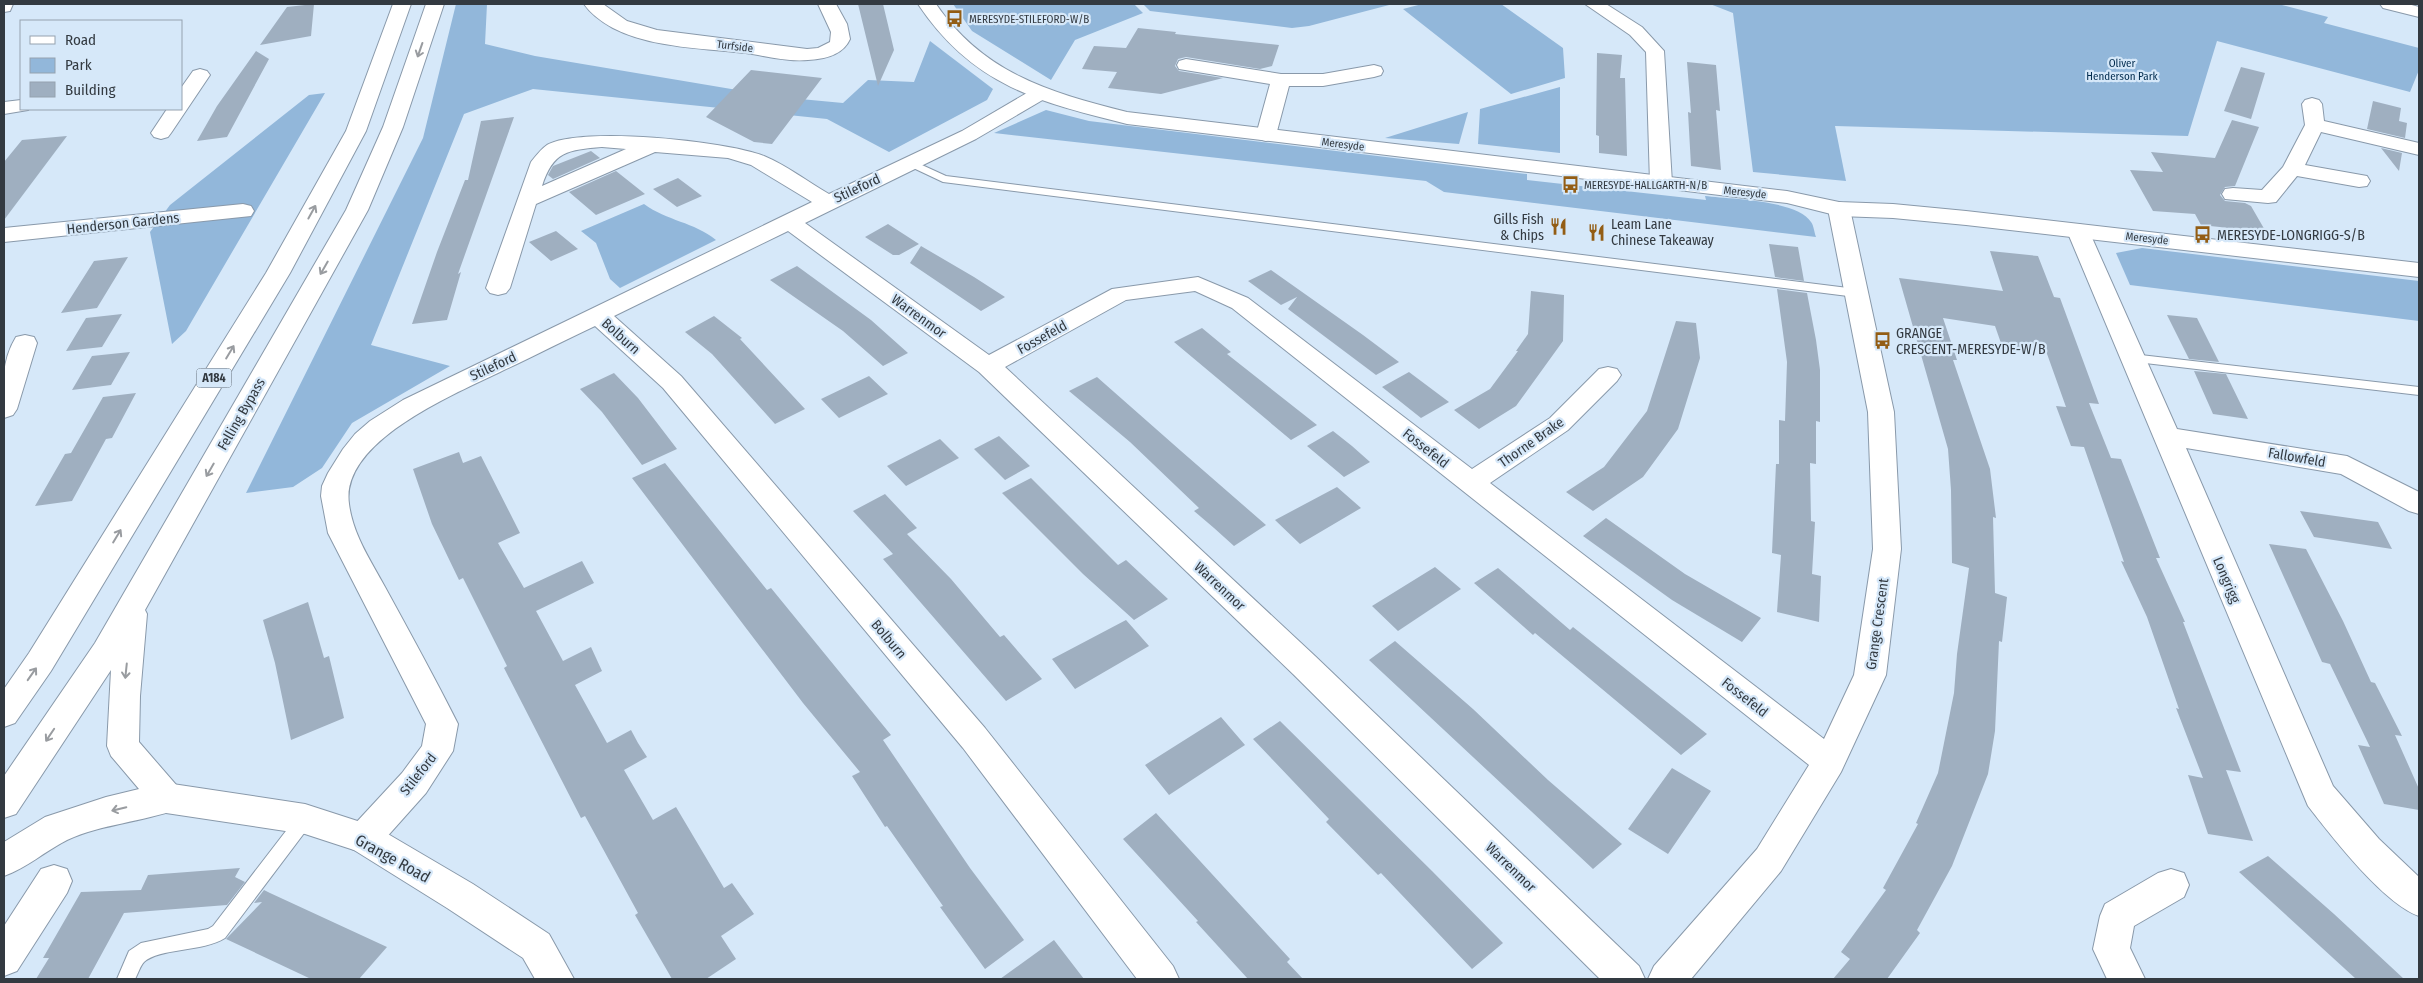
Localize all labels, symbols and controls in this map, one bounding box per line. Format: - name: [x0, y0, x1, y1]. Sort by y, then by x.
- bus stop icon: MERESYDE-STILEFORD-W/B: [945, 9, 965, 29]
- place label: MERESYDE-STILEFORD-W/B: [969, 13, 1089, 26]
- legend: [20, 20, 182, 110]
- text: Road: [65, 31, 96, 49]
- street label: Turfside: [716, 38, 754, 55]
- one-way arrow: [415, 42, 424, 57]
- text: Park: [65, 56, 92, 74]
- park label: Oliver Henderson Park: [2086, 57, 2159, 83]
- text: Building: [65, 81, 116, 99]
- street label: Meresyde: [1321, 135, 1365, 154]
- street label: Stileford: [831, 170, 883, 207]
- bus stop icon: MERESYDE-HALLGARTH-N/B: [1560, 175, 1580, 195]
- place label: MERESYDE-HALLGARTH-N/B: [1584, 179, 1707, 192]
- street label: Meresyde: [1723, 184, 1767, 201]
- one-way arrow: [307, 205, 317, 220]
- street label: Henderson Gardens: [66, 209, 180, 238]
- place label: Gills Fish & Chips: [1493, 211, 1544, 244]
- place label: Leam Lane Chinese Takeaway: [1611, 216, 1715, 249]
- restaurant icon: Gills Fish & Chips: [1548, 217, 1568, 237]
- restaurant icon: Leam Lane Chinese Takeaway: [1587, 222, 1607, 242]
- bus stop icon: MERESYDE-LONGRIGG-S/B: [2193, 225, 2213, 245]
- place label: MERESYDE-LONGRIGG-S/B: [2217, 227, 2365, 244]
- street label: Meresyde: [2125, 230, 2169, 247]
- one-way arrow: [319, 260, 329, 274]
- street label: Warrenmor: [888, 291, 950, 342]
- street label: Bolburn: [598, 315, 643, 358]
- street label: Fossefeld: [1015, 317, 1070, 358]
- place label: GRANGE CRESCENT-MERESYDE-W/B: [1896, 325, 2046, 358]
- bus stop icon: GRANGE CRESCENT-MERESYDE-W/B: [1872, 331, 1892, 351]
- one-way arrow: [225, 346, 235, 360]
- street label: Stileford: [467, 348, 519, 385]
- road number: A184: [196, 368, 232, 388]
- street label: Felling Bypass: [214, 375, 269, 453]
- street label: Thorne Brake: [1495, 414, 1567, 471]
- street label: Fossefeld: [1399, 425, 1452, 472]
- street label: Fallowfeld: [2267, 444, 2327, 471]
- one-way arrow: [204, 462, 214, 477]
- one-way arrow: [113, 529, 123, 543]
- street label: Longrigg: [2209, 554, 2244, 606]
- street label: Warrenmor: [1191, 558, 1249, 614]
- street label: Grange Crescent: [1863, 577, 1892, 671]
- street label: Bolburn: [867, 616, 910, 662]
- one-way arrow: [121, 663, 131, 679]
- one-way arrow: [27, 667, 37, 681]
- street label: Fossefeld: [1718, 674, 1771, 721]
- one-way arrow: [45, 728, 55, 742]
- street label: Stileford: [397, 750, 440, 799]
- one-way arrow: [111, 805, 127, 814]
- street label: Grange Road: [352, 830, 433, 887]
- street label: Warrenmor: [1482, 839, 1540, 896]

